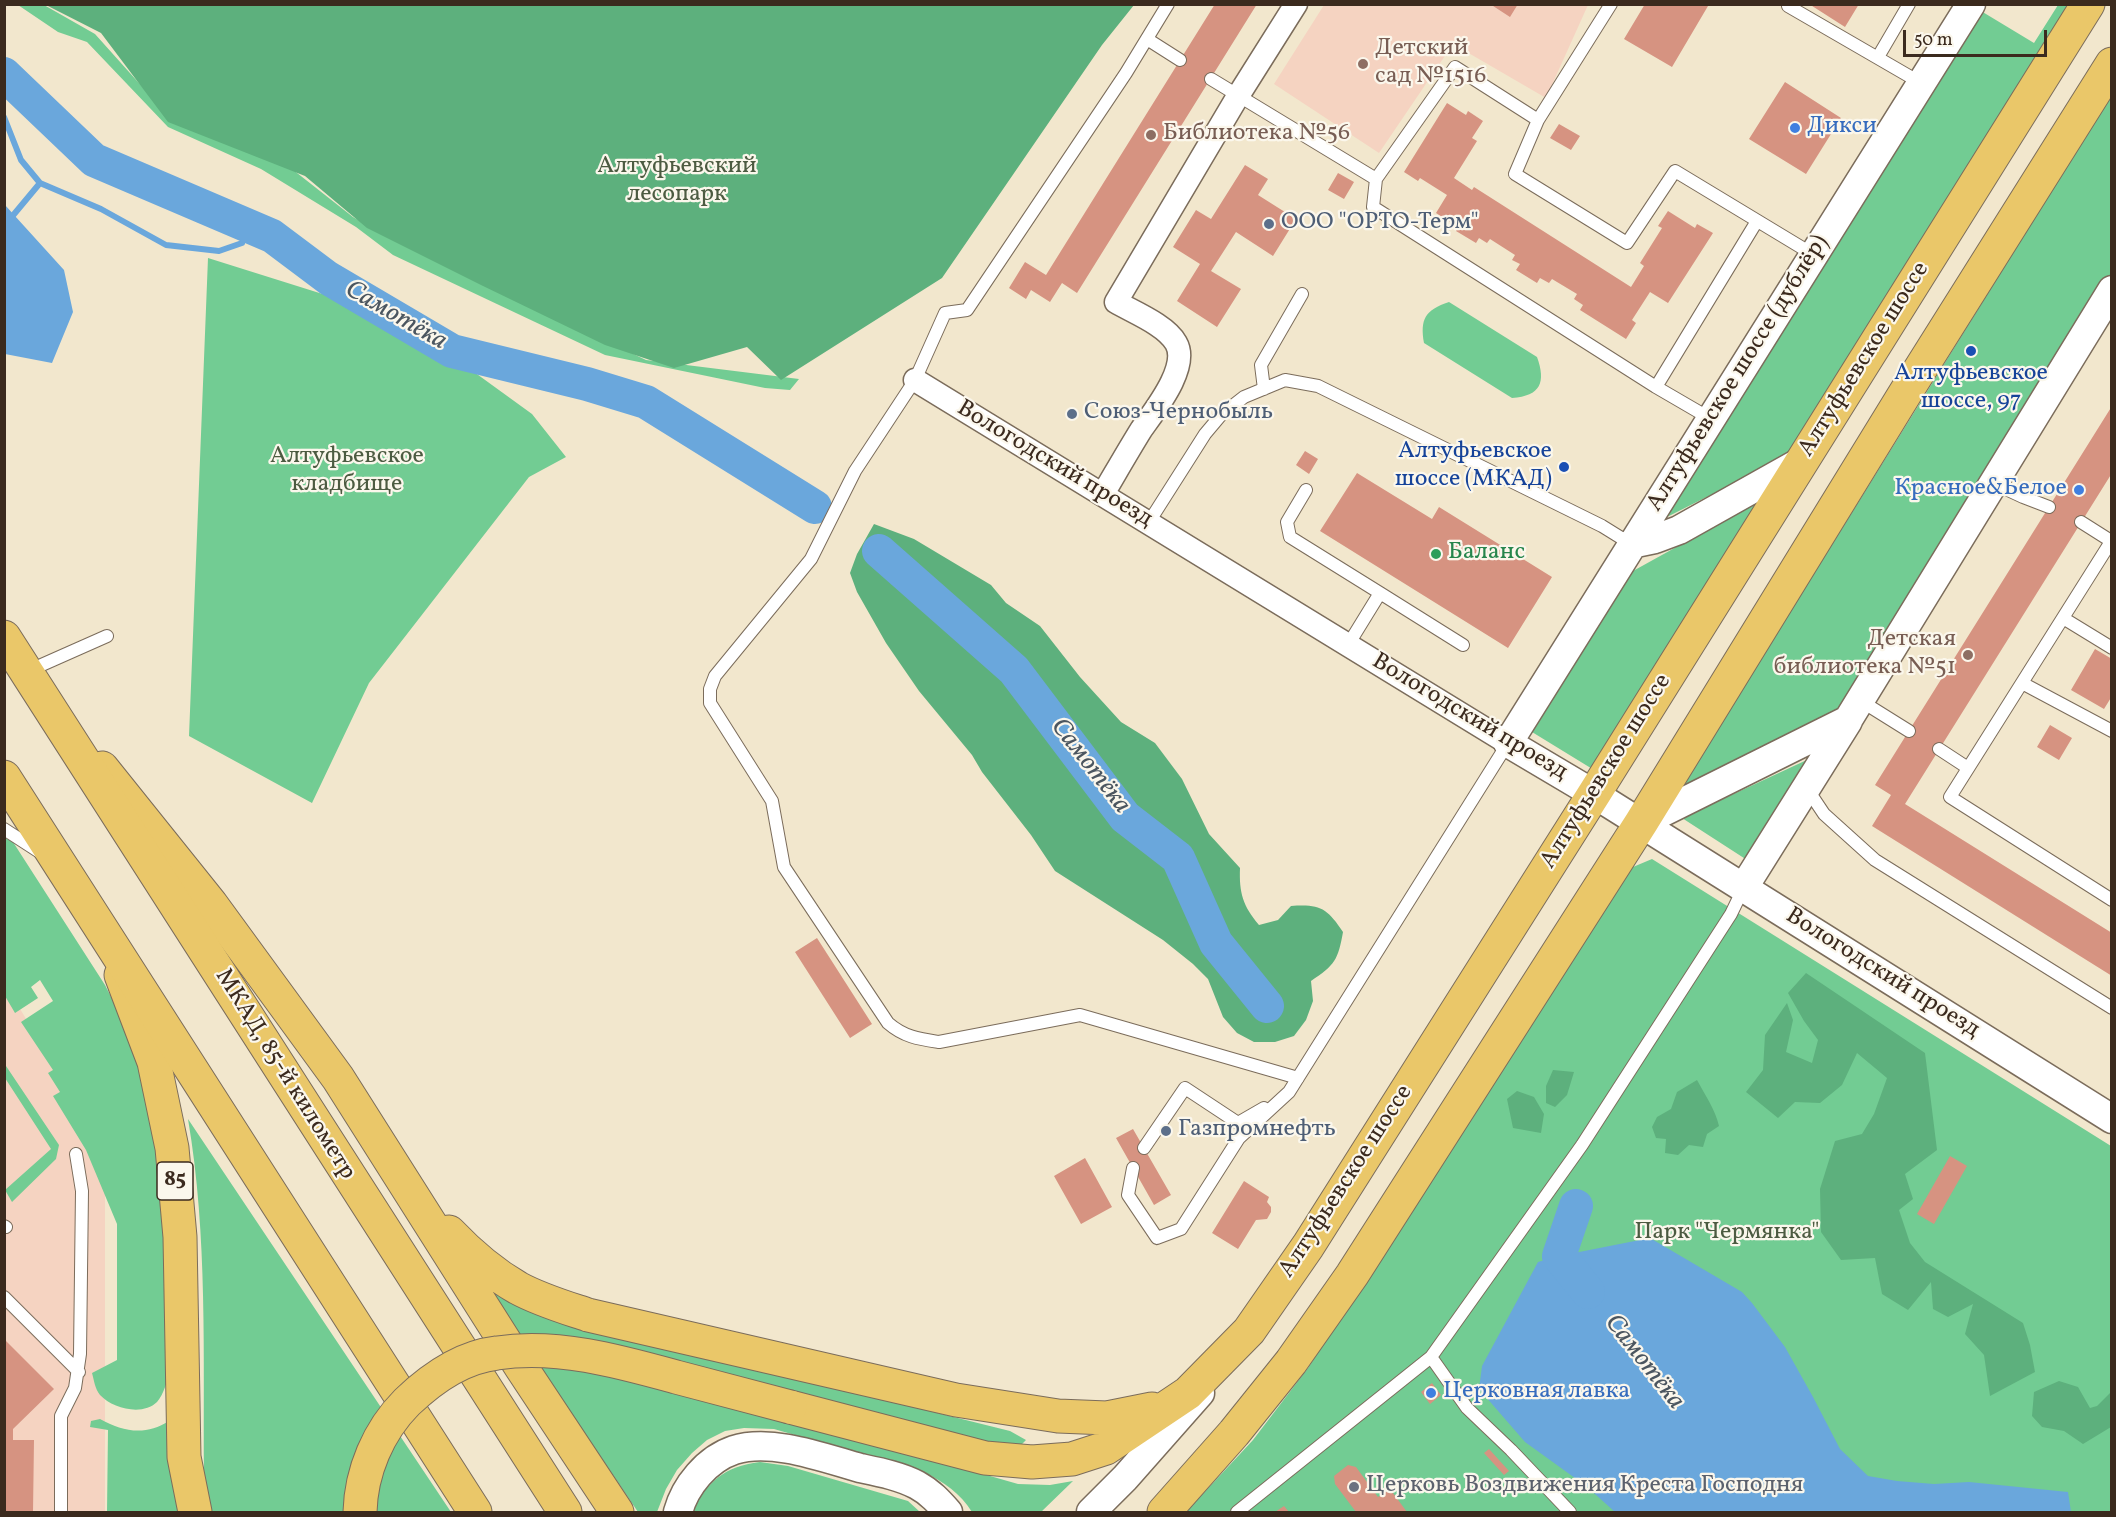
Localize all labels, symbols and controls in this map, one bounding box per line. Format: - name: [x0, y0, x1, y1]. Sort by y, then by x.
- scale bar: [1906, 18, 2050, 56]
- text: 50 m: [1914, 28, 1953, 53]
- place label: Детский сад №1516: [1375, 36, 1486, 92]
- marker: Детский сад №1516: [1356, 57, 1370, 71]
- place label: Дикси: [1807, 114, 1877, 142]
- place label: Библиотека №56: [1163, 121, 1350, 149]
- marker: Дикси: [1788, 121, 1802, 135]
- marker: Библиотека №56: [1144, 128, 1158, 142]
- park label: Алтуфьевский лесопарк: [597, 154, 757, 210]
- place label: ООО "ОРТО-Терм": [1281, 210, 1479, 238]
- marker: ООО "ОРТО-Терм": [1262, 217, 1276, 231]
- street label: Алтуфьевское шоссе (дублёр): [1642, 231, 1836, 517]
- street label: Алтуфьевское шоссе: [1793, 257, 1937, 463]
- water label: Самотёка: [339, 275, 451, 359]
- marker: Алтуфьевское шоссе, 97: [1964, 344, 1978, 358]
- place label: Алтуфьевское шоссе, 97: [1894, 361, 2048, 417]
- street label: Вологодский проезд: [951, 395, 1157, 535]
- place label: Союз-Чернобыль: [1084, 400, 1273, 428]
- marker: Союз-Чернобыль: [1065, 407, 1079, 421]
- place label: Алтуфьевское шоссе (МКАД): [1395, 439, 1552, 495]
- park label: Алтуфьевское кладбище: [270, 444, 424, 500]
- marker: Алтуфьевское шоссе (МКАД): [1557, 460, 1571, 474]
- place label: Красное&Белое: [1894, 476, 2067, 504]
- marker: Красное&Белое: [2072, 483, 2086, 497]
- place label: Баланс: [1448, 540, 1525, 568]
- marker: Баланс: [1429, 547, 1443, 561]
- place label: Детская библиотека №51: [1774, 627, 1956, 683]
- street label: Вологодский проезд: [1366, 648, 1572, 788]
- marker: Детская библиотека №51: [1961, 648, 1975, 662]
- street label: Алтуфьевское шоссе: [1535, 669, 1679, 875]
- water label: Самотёка: [1042, 713, 1136, 821]
- street label: Вологодский проезд: [1780, 903, 1984, 1045]
- street label: МКАД, 85-й километр: [207, 964, 361, 1186]
- street label: Алтуфьевское шоссе: [1274, 1080, 1420, 1284]
- place label: Газпромнефть: [1178, 1117, 1336, 1145]
- marker: Газпромнефть: [1159, 1124, 1173, 1138]
- road number: 85: [157, 1162, 193, 1200]
- park label: Парк "Чермянка": [1634, 1220, 1820, 1248]
- water label: Самотёка: [1596, 1309, 1690, 1417]
- place label: Церковная лавка: [1443, 1379, 1630, 1407]
- marker: Церковная лавка: [1424, 1386, 1438, 1400]
- place label: Церковь Воздвижения Креста Господня: [1366, 1473, 1803, 1501]
- marker: Церковь Воздвижения Креста Господня: [1347, 1480, 1361, 1494]

